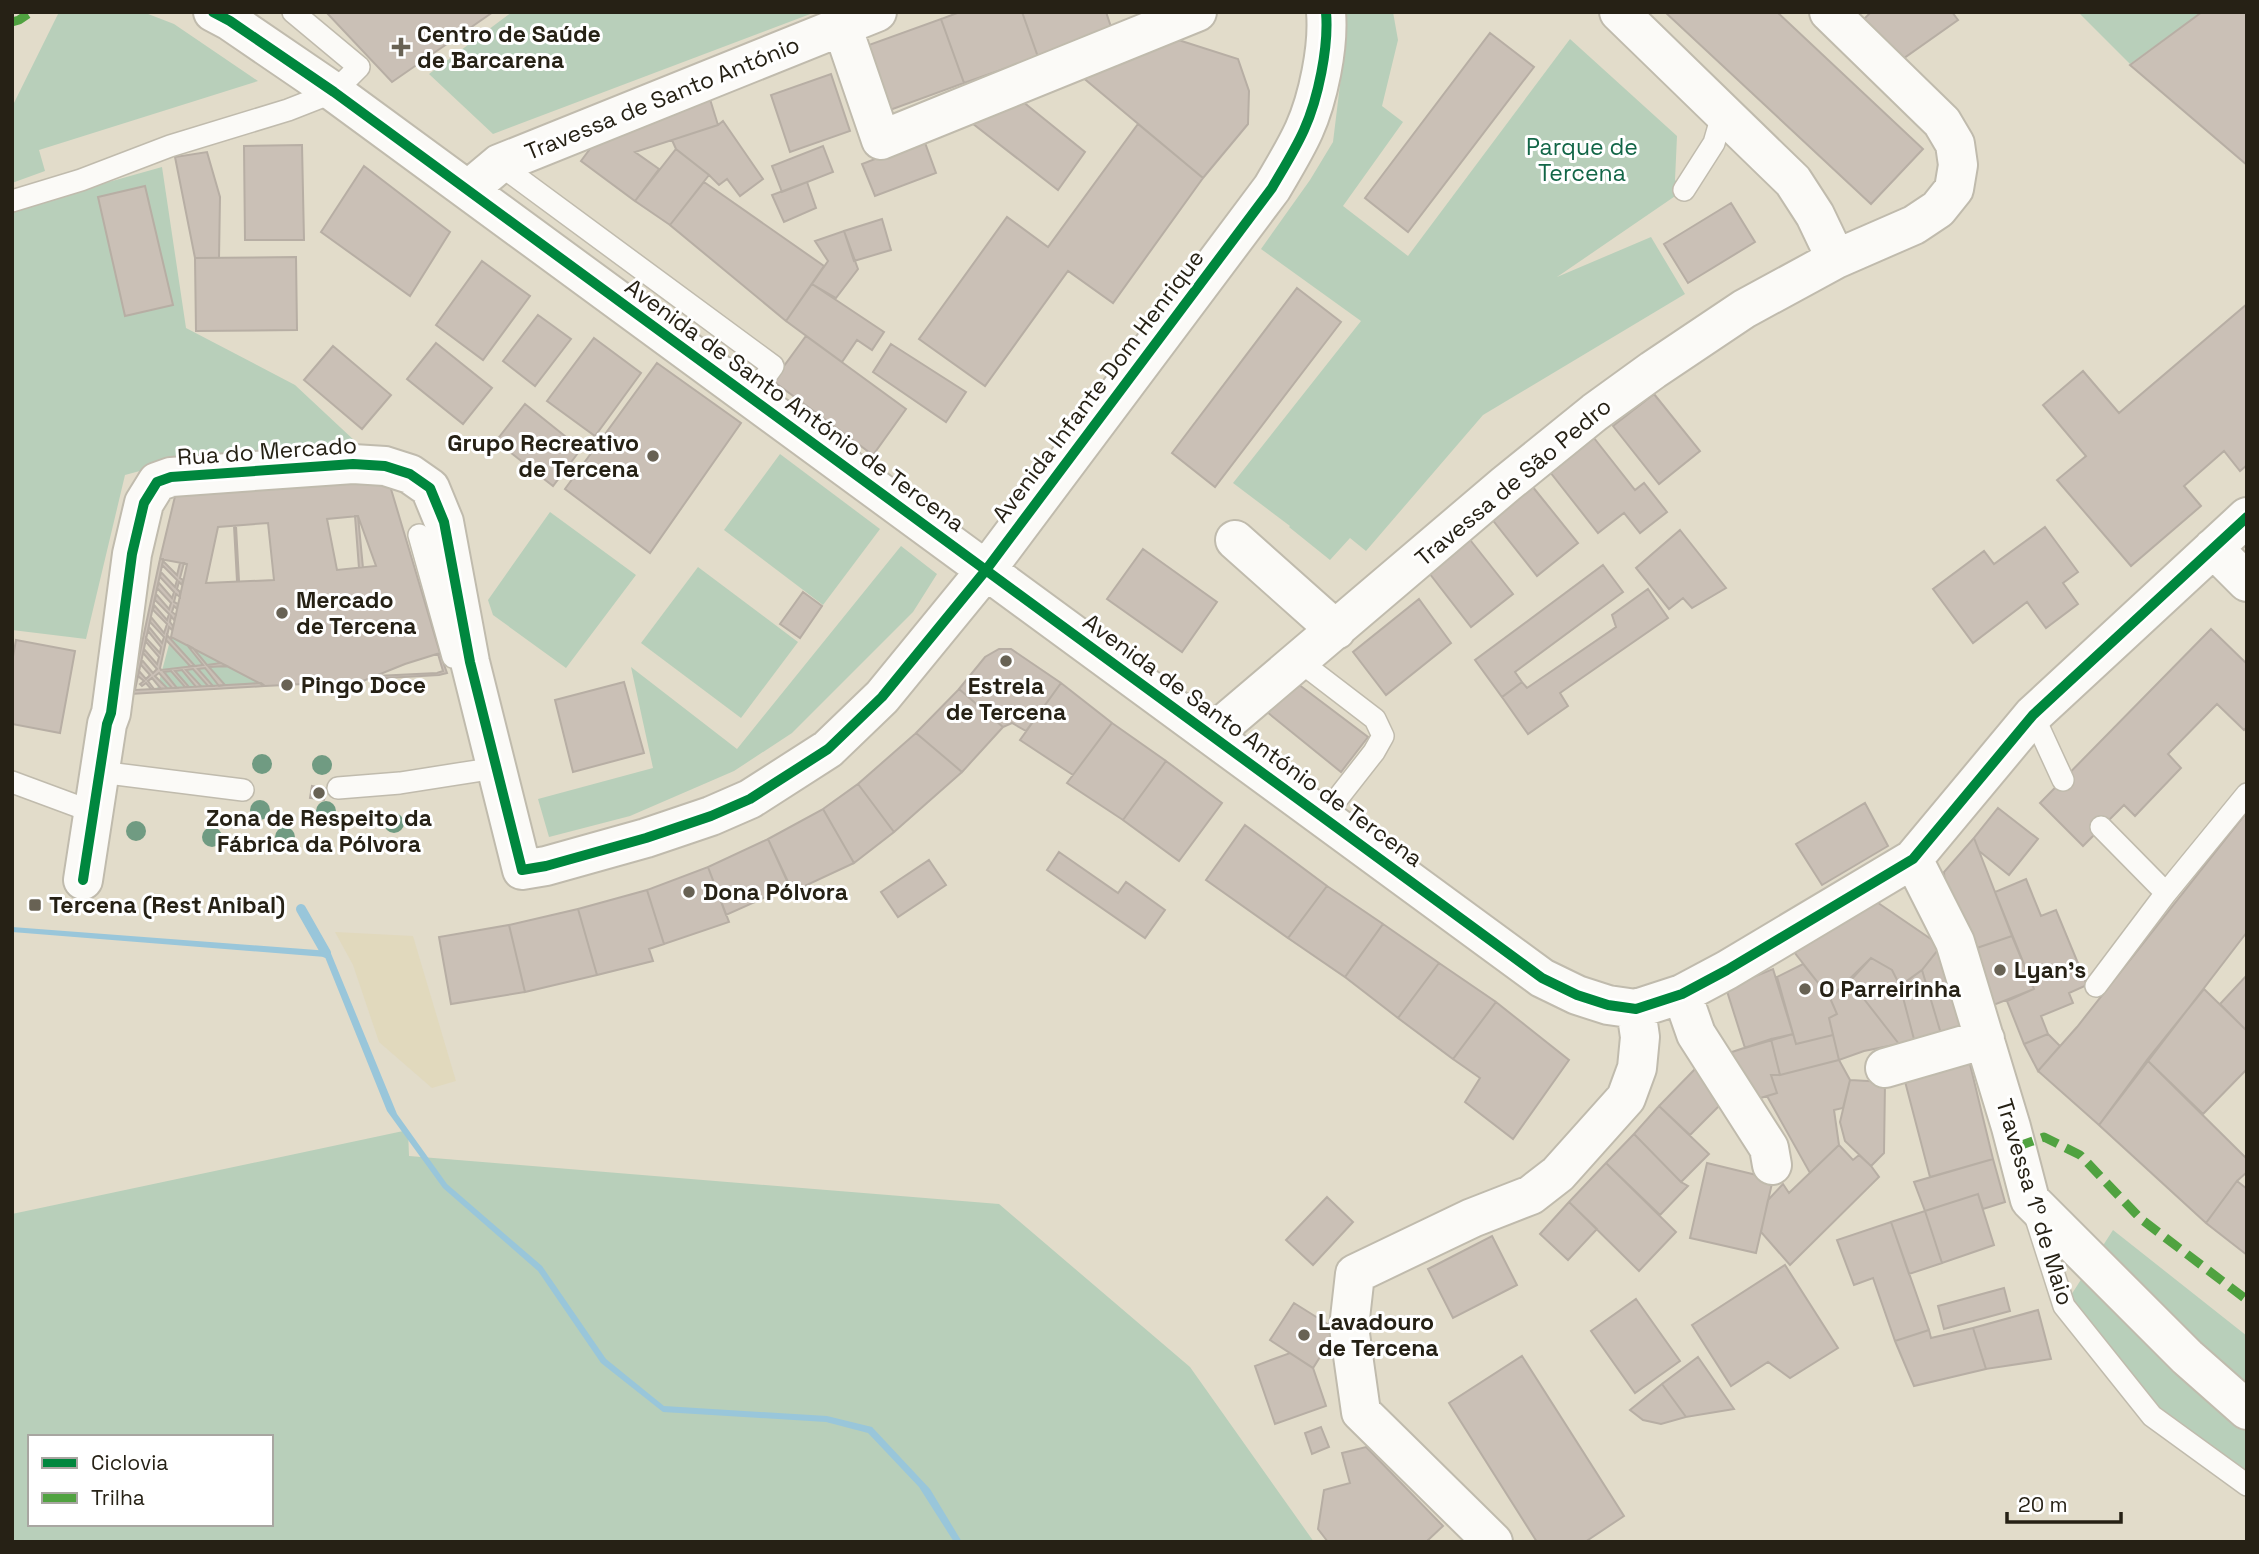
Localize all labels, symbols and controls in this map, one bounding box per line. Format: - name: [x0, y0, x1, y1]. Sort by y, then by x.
- place label: Centro de Saúde de Barcarena: [417, 19, 601, 75]
- street label: Travessa de Santo António: [520, 29, 804, 167]
- marker: Centro de Saúde de Barcarena: [391, 37, 411, 57]
- park label: Parque de Tercena: [1526, 132, 1638, 188]
- street label: Avenida Infante Dom Henrique: [985, 244, 1211, 528]
- street label: Avenida de Santo António de Tercena: [619, 272, 971, 538]
- street label: Travessa de São Pedro: [1409, 391, 1617, 573]
- place label: Grupo Recreativo de Tercena: [447, 428, 639, 484]
- street label: Rua do Mercado: [176, 430, 358, 472]
- marker: Grupo Recreativo de Tercena: [645, 448, 661, 464]
- place label: Mercado de Tercena: [296, 585, 417, 641]
- marker: Mercado de Tercena: [274, 605, 290, 621]
- street label: Avenida de Santo António de Tercena: [1077, 607, 1429, 873]
- marker: Estrela de Tercena: [998, 653, 1014, 669]
- place label: Pingo Doce: [301, 670, 426, 700]
- place label: Estrela de Tercena: [946, 671, 1066, 727]
- marker: Pingo Doce: [279, 677, 295, 693]
- marker: Zona de Respeito da Fábrica da Pólvora: [311, 785, 327, 801]
- place label: Zona de Respeito da Fábrica da Pólvora: [206, 803, 432, 859]
- place label: Dona Pólvora: [703, 877, 848, 907]
- marker: Dona Pólvora: [681, 884, 697, 900]
- place label: Tercena (Rest Anibal): [49, 890, 285, 920]
- marker: Tercena (Rest Anibal): [27, 897, 43, 913]
- place label: Lyan's: [2014, 955, 2086, 985]
- marker: Lyan's: [1992, 962, 2008, 978]
- place label: O Parreirinha: [1819, 974, 1961, 1004]
- marker: O Parreirinha: [1797, 981, 1813, 997]
- street label: Travessa 1º de Maio: [1989, 1095, 2081, 1309]
- place label: Lavadouro de Tercena: [1318, 1307, 1439, 1363]
- marker: Lavadouro de Tercena: [1296, 1327, 1312, 1343]
- legend: [28, 1435, 273, 1526]
- text: Ciclovia: [91, 1449, 168, 1476]
- scale bar: [2007, 1480, 2121, 1524]
- text: Trilha: [91, 1484, 145, 1511]
- text: 20 m: [2018, 1491, 2068, 1518]

